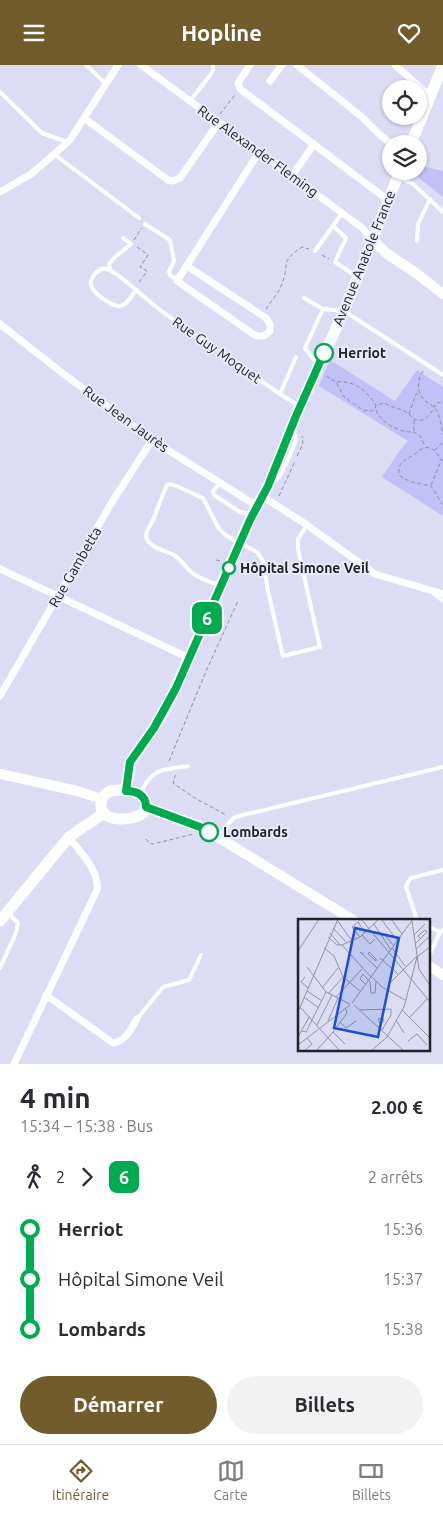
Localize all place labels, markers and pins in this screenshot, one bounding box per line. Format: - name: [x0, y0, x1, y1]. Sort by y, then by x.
- marker: Herriot: [314, 343, 334, 363]
- place label: Herriot: [338, 345, 386, 361]
- place label: Hôpital Simone Veil: [240, 560, 369, 576]
- marker: Hôpital Simone Veil: [222, 561, 236, 575]
- marker: Lombards: [199, 822, 219, 842]
- place label: Lombards: [223, 824, 288, 840]

